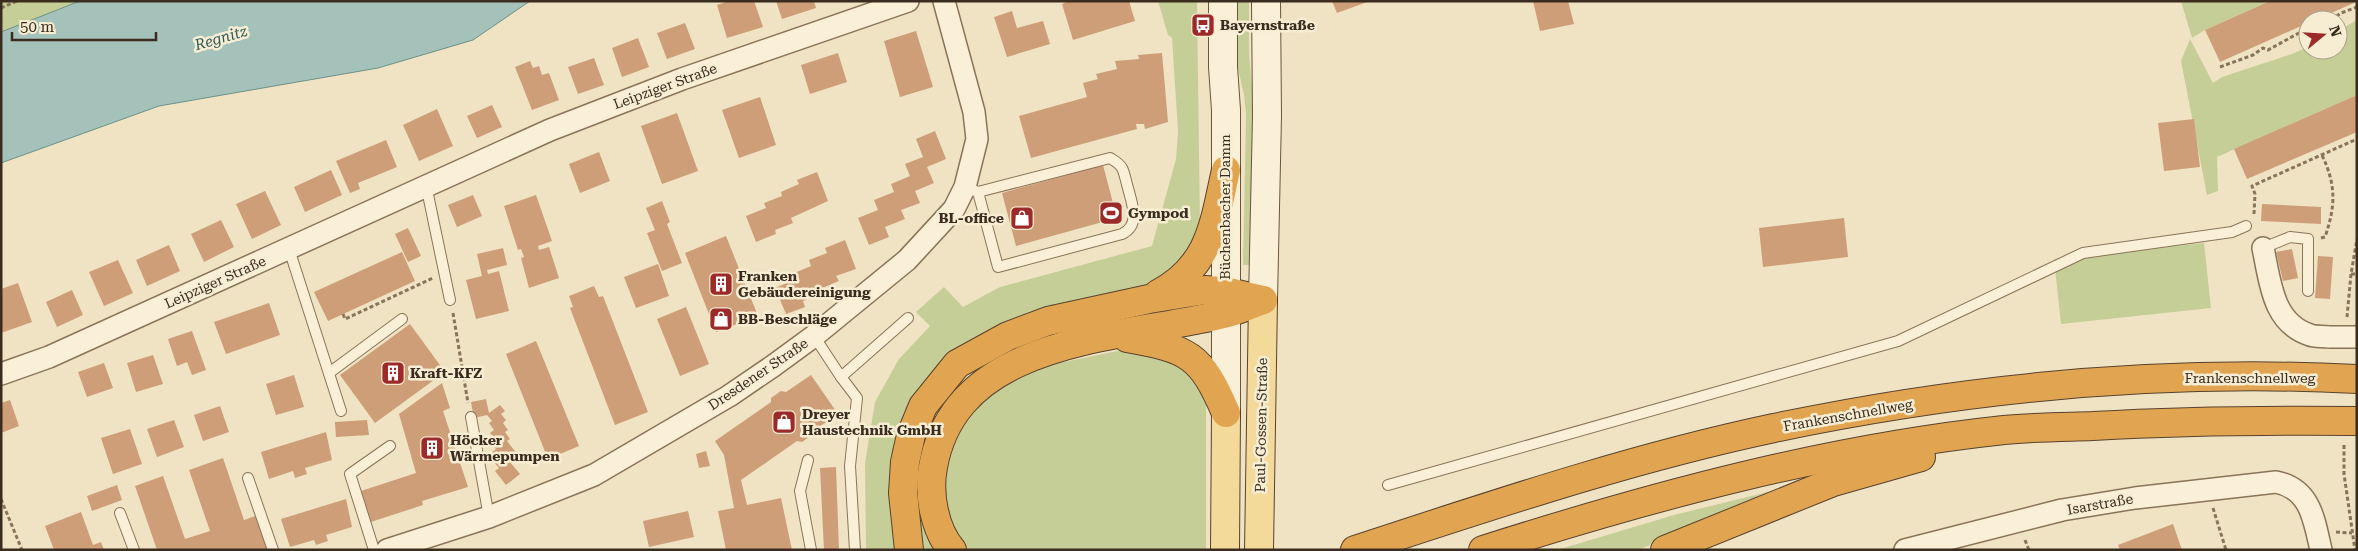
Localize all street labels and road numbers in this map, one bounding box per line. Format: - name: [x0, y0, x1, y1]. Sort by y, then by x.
- street label: Leipziger Straße: [611, 60, 719, 112]
- street label: Büchenbacher Damm: [1217, 134, 1233, 280]
- street label: Leipziger Straße: [162, 252, 268, 312]
- street label: Dresdener Straße: [705, 335, 811, 413]
- street label: Paul-Gossen-Straße: [1252, 357, 1270, 492]
- street label: Frankenschnellweg: [2185, 370, 2316, 386]
- street label: Frankenschnellweg: [1782, 396, 1914, 434]
- street label: Isarstraße: [2066, 490, 2135, 518]

